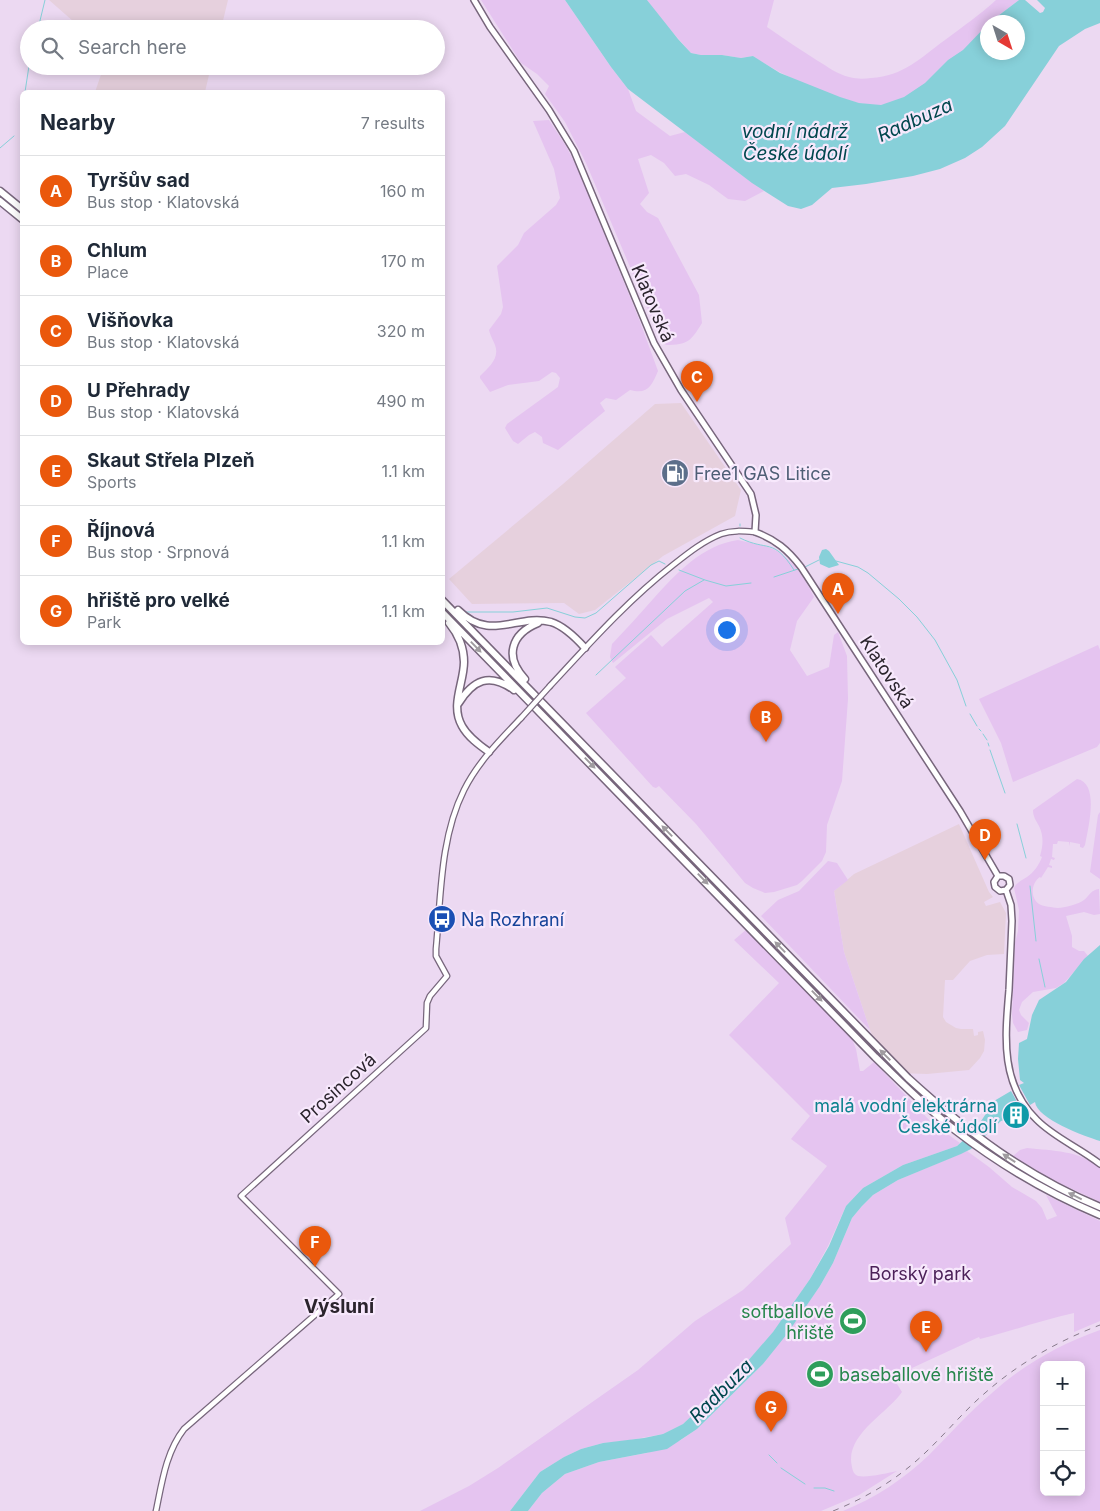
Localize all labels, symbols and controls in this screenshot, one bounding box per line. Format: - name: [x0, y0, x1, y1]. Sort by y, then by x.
- north arrow: [980, 15, 1025, 60]
- search box: [20, 20, 445, 75]
- icon: search: [38, 34, 66, 62]
- text: Search here: [78, 36, 187, 59]
- water label: Radbuza: [874, 93, 957, 147]
- text: Nearby: [40, 110, 115, 135]
- text: 7 results: [361, 113, 425, 133]
- water label: vodní nádrž České údolí: [742, 120, 850, 165]
- text: Tyršův sad: [87, 169, 190, 192]
- text: A: [50, 181, 62, 201]
- text: 160 m: [380, 181, 425, 201]
- text: Bus stop · Klatovská: [87, 192, 240, 212]
- text: Chlum: [87, 239, 147, 262]
- text: B: [51, 251, 61, 271]
- text: 170 m: [381, 251, 425, 271]
- street label: Klatovská: [627, 261, 679, 345]
- text: Place: [87, 262, 129, 282]
- text: Višňovka: [87, 309, 174, 332]
- text: C: [50, 321, 62, 341]
- text: 320 m: [377, 321, 425, 341]
- text: Bus stop · Klatovská: [87, 332, 240, 352]
- pin: C: [681, 361, 713, 402]
- text: U Přehrady: [87, 379, 190, 402]
- text: D: [50, 391, 62, 411]
- text: 490 m: [376, 391, 425, 411]
- text: Bus stop · Klatovská: [87, 402, 240, 422]
- text: Skaut Střela Plzeň: [87, 449, 255, 472]
- fuel station icon: Free1 GAS Litice: [660, 458, 690, 488]
- text: E: [51, 461, 61, 481]
- text: 1.1 km: [381, 461, 425, 481]
- place label: Free1 GAS Litice: [694, 463, 831, 484]
- text: Sports: [87, 472, 136, 492]
- text: Říjnová: [87, 519, 155, 542]
- text: F: [51, 531, 61, 551]
- text: 1.1 km: [381, 531, 425, 551]
- text: Bus stop · Srpnová: [87, 542, 229, 562]
- pin: A: [822, 573, 854, 614]
- text: hřiště pro velké: [87, 589, 230, 612]
- text: G: [50, 601, 62, 621]
- text: 1.1 km: [381, 601, 425, 621]
- text: Park: [87, 612, 121, 632]
- your location: [714, 617, 740, 643]
- street label: Klatovská: [856, 632, 918, 712]
- one-way arrow: [470, 641, 482, 653]
- pin: B: [750, 701, 782, 742]
- one-way arrow: [584, 757, 596, 769]
- pin: D: [969, 819, 1001, 860]
- one-way arrow: [661, 825, 673, 837]
- one-way arrow: [697, 873, 709, 885]
- bus stop icon: Na Rozhraní: [427, 904, 457, 934]
- place label: Na Rozhraní: [461, 909, 565, 930]
- one-way arrow: [774, 942, 786, 954]
- one-way arrow: [810, 990, 822, 1002]
- street label: Prosincová: [296, 1049, 380, 1127]
- one-way arrow: [879, 1049, 891, 1061]
- place label: malá vodní elektrárna České údolí: [814, 1095, 998, 1137]
- building icon: malá vodní elektrárna České údolí: [1001, 1100, 1031, 1130]
- one-way arrow: [1003, 1153, 1016, 1163]
- one-way arrow: [1068, 1191, 1082, 1199]
- pin: F: [299, 1226, 331, 1267]
- park label: Borský park: [869, 1263, 971, 1284]
- district label: Výsluní: [304, 1295, 375, 1318]
- place label: softballové hřiště: [741, 1301, 834, 1343]
- sports icon: softballové hřiště: [838, 1306, 868, 1336]
- pin: E: [910, 1311, 942, 1352]
- water label: Radbuza: [685, 1354, 758, 1427]
- sports icon: baseballové hřiště: [805, 1359, 835, 1389]
- map controls: [1040, 1361, 1085, 1496]
- button: +: [1040, 1361, 1085, 1406]
- place label: baseballové hřiště: [839, 1364, 994, 1385]
- pin: G: [755, 1391, 787, 1432]
- button: −: [1040, 1406, 1085, 1451]
- button: locate: [1040, 1451, 1085, 1496]

